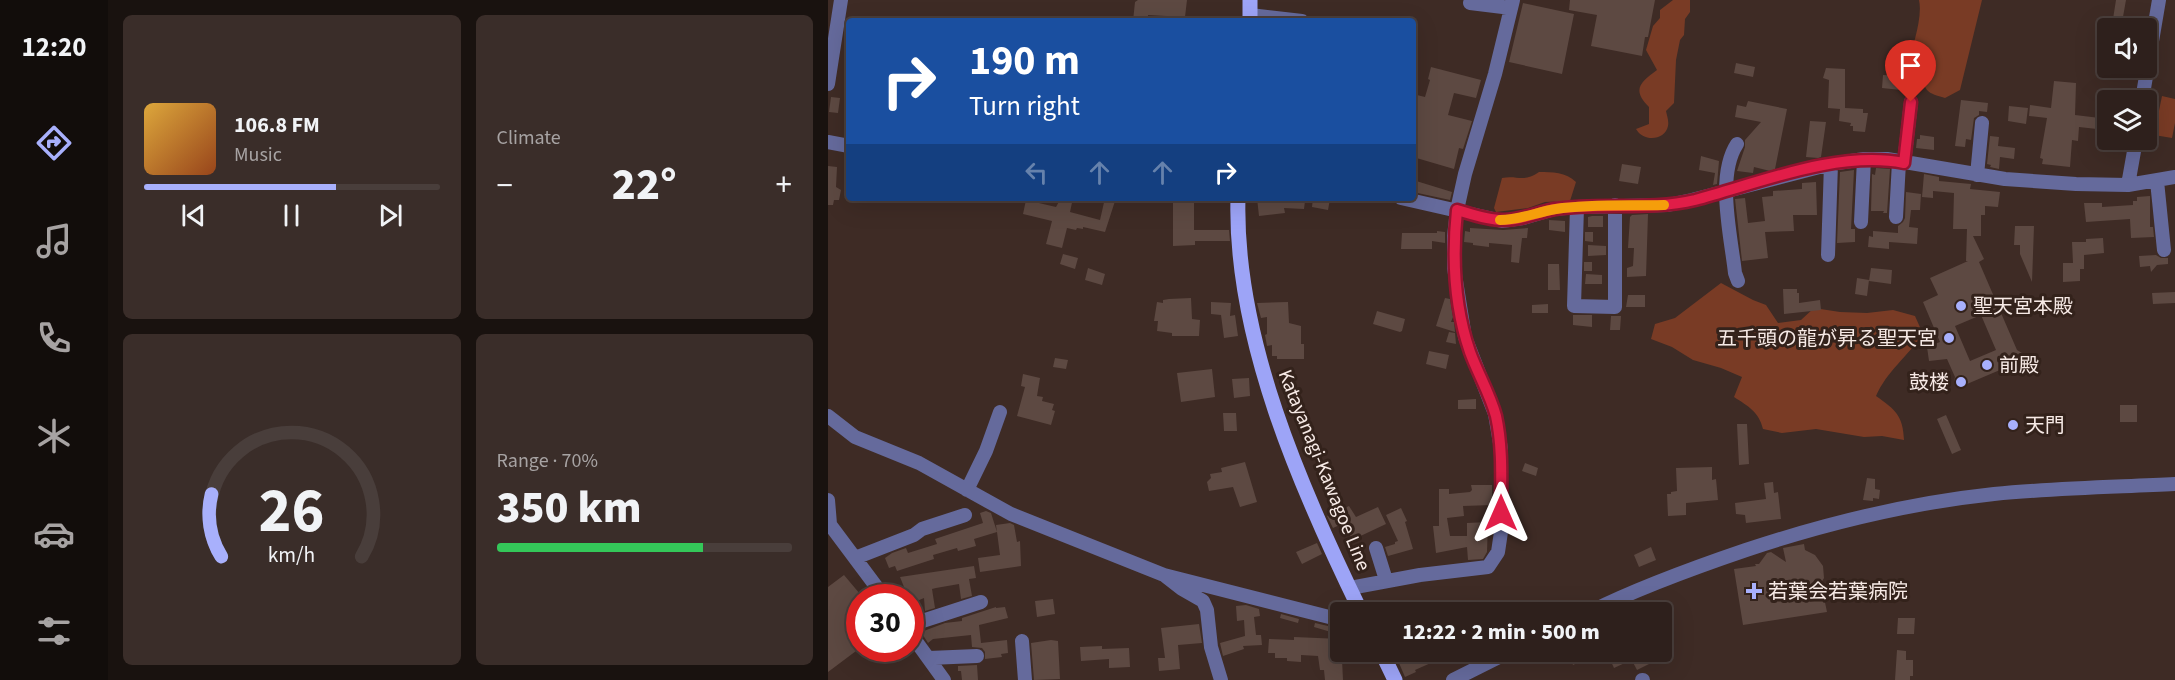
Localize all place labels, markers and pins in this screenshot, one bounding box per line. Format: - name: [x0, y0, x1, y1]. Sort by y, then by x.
- pin: [1885, 40, 1936, 102]
- place label: 聖天宮本殿: [1973, 293, 2073, 321]
- marker: 聖天宮本殿: [1954, 299, 1968, 313]
- place label: 五千頭の龍が昇る聖天宮: [1717, 325, 1937, 353]
- marker: 五千頭の龍が昇る聖天宮: [1942, 331, 1956, 345]
- place label: 前殿: [1999, 352, 2039, 380]
- marker: 前殿: [1980, 358, 1994, 372]
- place label: 鼓楼: [1909, 369, 1949, 397]
- marker: 鼓楼: [1954, 375, 1968, 389]
- place label: 天門: [2025, 412, 2065, 440]
- marker: 天門: [2006, 418, 2020, 432]
- place label: 若葉会若葉病院: [1768, 578, 1908, 606]
- marker: 若葉会若葉病院: [1745, 582, 1763, 600]

